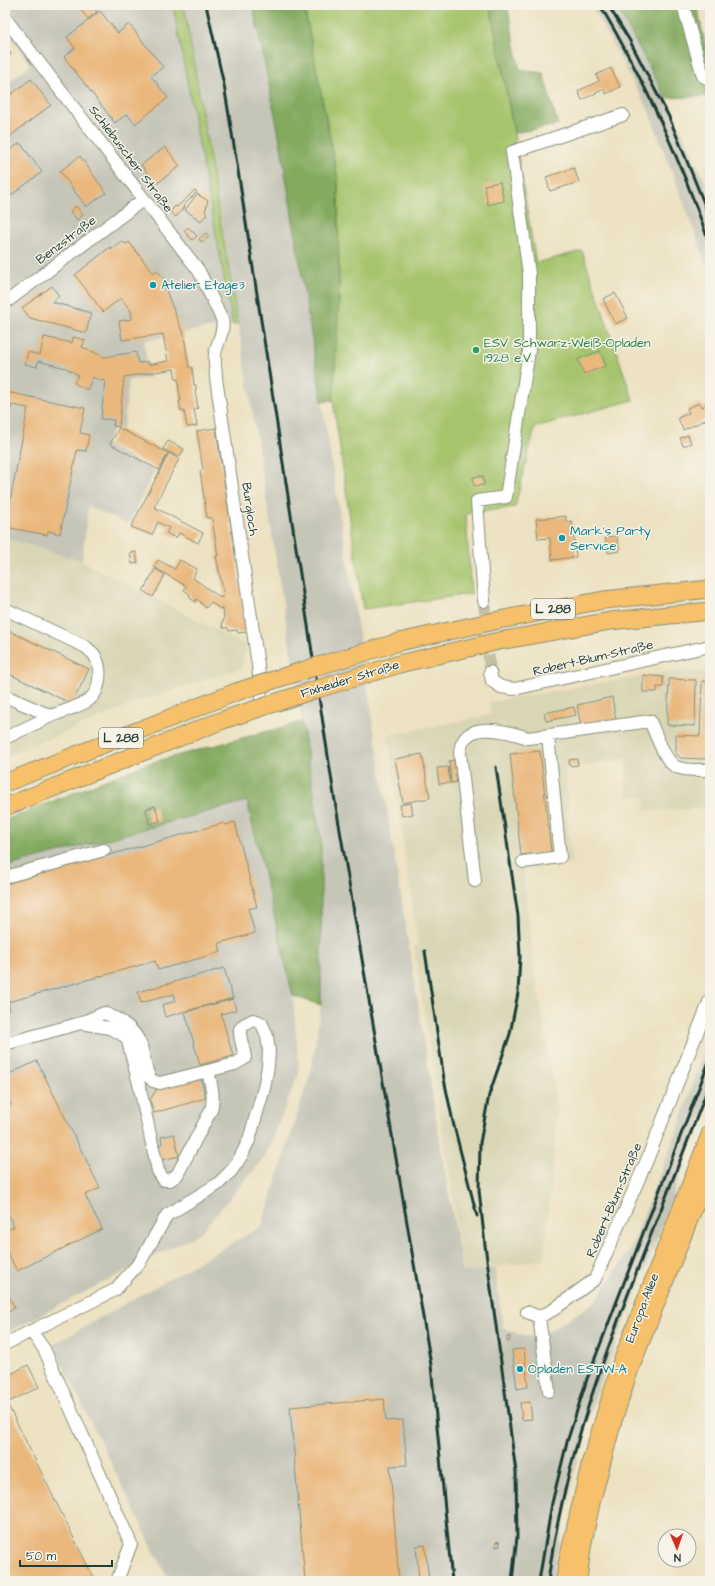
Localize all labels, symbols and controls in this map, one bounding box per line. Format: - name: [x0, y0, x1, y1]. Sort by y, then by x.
- street label: Schlebuscher Straße: [85, 102, 177, 216]
- street label: Benzstraße: [32, 211, 100, 269]
- place label: Atelier Etage3: [161, 276, 245, 295]
- marker: Atelier Etage3: [148, 280, 158, 290]
- place label: ESV Schwarz-Weiß-Opladen 1928 e.V.: [484, 334, 651, 367]
- marker: ESV Schwarz-Weiß-Opladen 1928 e.V.: [471, 345, 481, 355]
- street label: Burgloch: [236, 481, 263, 538]
- place label: Mark's Party Service: [570, 522, 651, 555]
- marker: Mark's Party Service: [557, 533, 567, 543]
- road number: L 288: [531, 599, 575, 619]
- street label: Robert-Blum-Straße: [531, 635, 655, 681]
- street label: Fixheider Straße: [298, 655, 402, 703]
- road number: L 288: [99, 728, 143, 748]
- street label: Robert-Blum-Straße: [582, 1140, 646, 1260]
- street label: Europa-Allee: [620, 1271, 664, 1345]
- place label: Opladen ESTW-A: [528, 1360, 627, 1378]
- marker: Opladen ESTW-A: [515, 1364, 525, 1374]
- north arrow: [657, 1528, 697, 1568]
- scale bar: [20, 1542, 112, 1568]
- text: 50 m: [26, 1548, 57, 1565]
- text: N: [674, 1550, 681, 1565]

